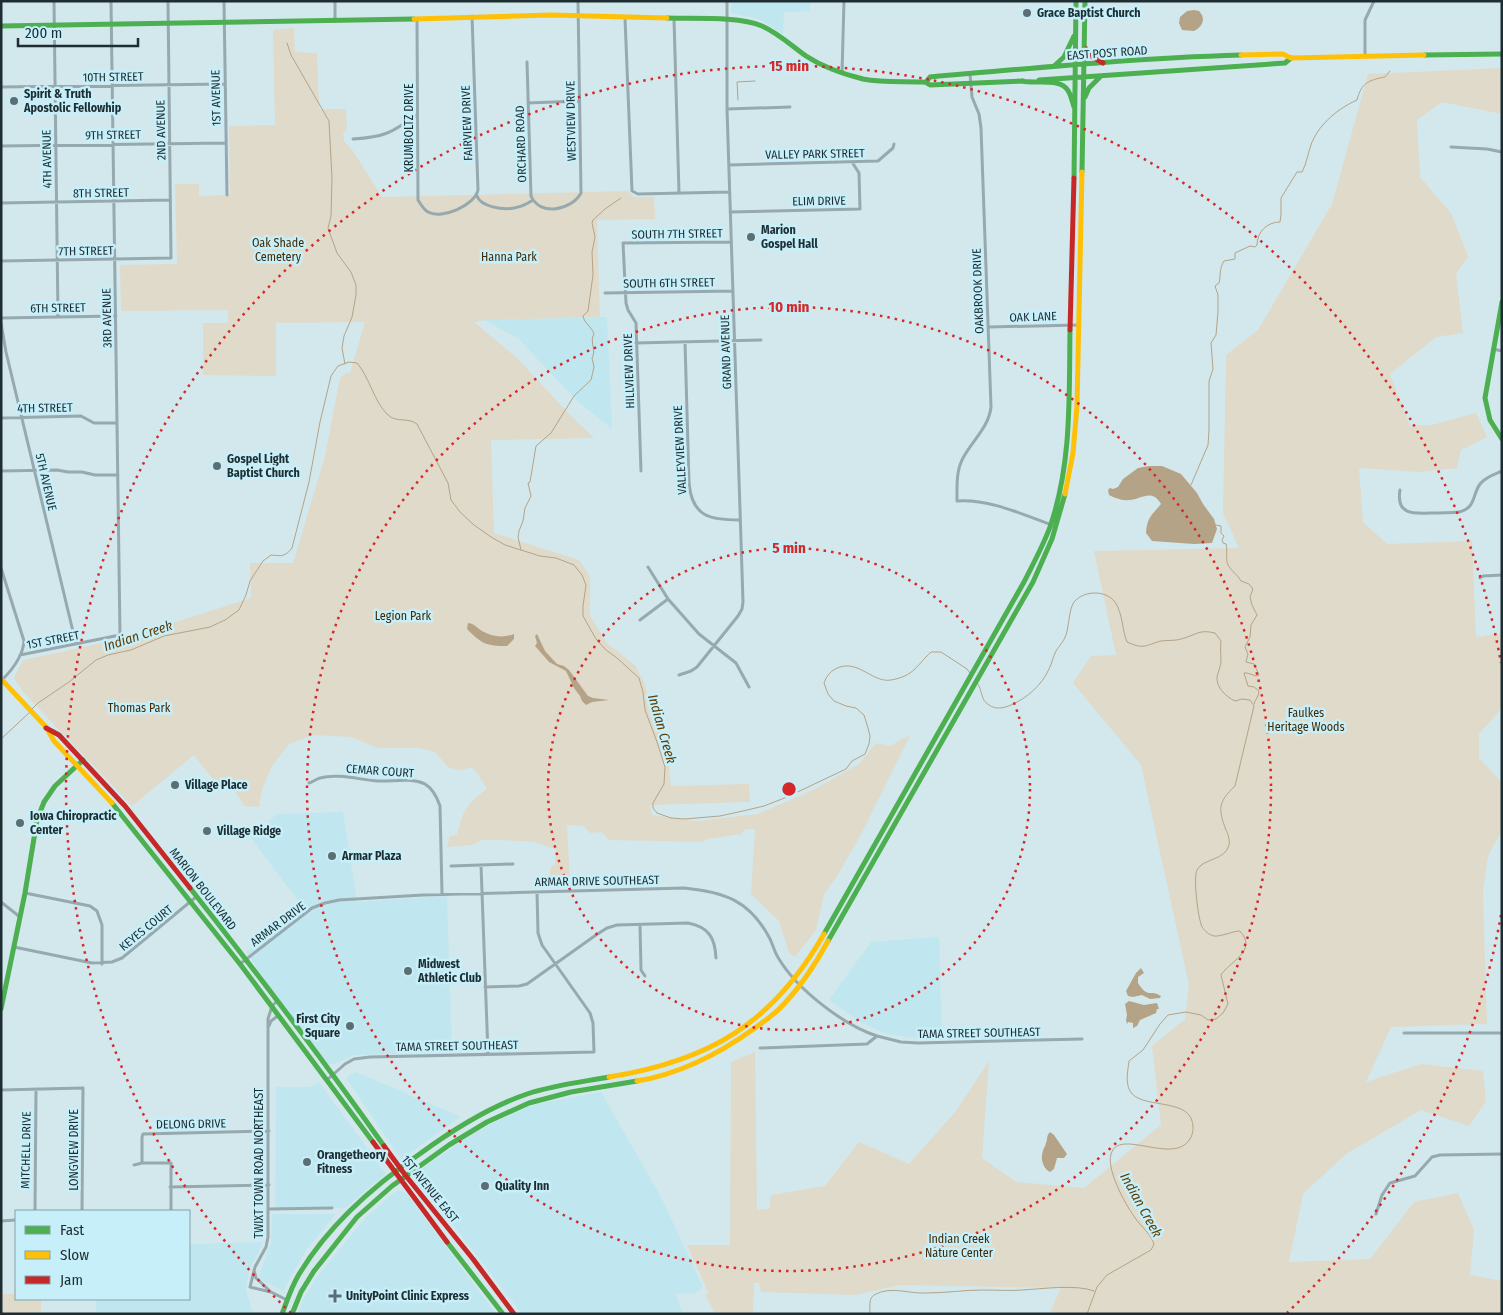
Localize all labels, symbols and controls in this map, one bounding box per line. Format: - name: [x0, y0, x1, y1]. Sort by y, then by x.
- place label: Grace Baptist Church: [1037, 6, 1140, 20]
- marker: Grace Baptist Church: [1021, 7, 1033, 19]
- scale bar: [18, 15, 138, 47]
- text: 200 m: [25, 24, 62, 42]
- street label: EAST POST ROAD: [1066, 43, 1148, 63]
- text: 15 min: [769, 57, 809, 75]
- street label: 10TH STREET: [82, 69, 144, 85]
- street label: 1ST AVENUE: [209, 69, 223, 126]
- street label: WESTVIEW DRIVE: [563, 80, 579, 162]
- street label: KRUMBOLTZ DRIVE: [402, 83, 416, 173]
- street label: FAIRVIEW DRIVE: [459, 85, 475, 161]
- place label: Spirit & Truth Apostolic Fellowhip: [23, 87, 122, 115]
- marker: Spirit & Truth Apostolic Fellowhip: [8, 95, 20, 107]
- street label: 2ND AVENUE: [153, 99, 169, 160]
- street label: ORCHARD ROAD: [513, 105, 529, 183]
- street label: 9TH STREET: [85, 128, 141, 142]
- street label: 4TH AVENUE: [39, 129, 55, 188]
- street label: VALLEY PARK STREET: [765, 146, 865, 162]
- street label: 8TH STREET: [73, 186, 130, 200]
- street label: ELIM DRIVE: [792, 194, 846, 208]
- place label: Marion Gospel Hall: [761, 223, 818, 251]
- street label: SOUTH 7TH STREET: [631, 226, 723, 242]
- marker: Marion Gospel Hall: [745, 231, 757, 243]
- park label: Oak Shade Cemetery: [252, 236, 304, 264]
- street label: 7TH STREET: [58, 244, 114, 258]
- street label: OAKBROOK DRIVE: [969, 248, 986, 334]
- park label: Hanna Park: [481, 250, 537, 264]
- street label: SOUTH 6TH STREET: [623, 275, 715, 291]
- street label: 3RD AVENUE: [99, 288, 115, 348]
- text: 10 min: [769, 298, 810, 316]
- street label: 6TH STREET: [30, 301, 86, 315]
- street label: OAK LANE: [1009, 309, 1057, 325]
- street label: GRAND AVENUE: [718, 314, 734, 390]
- street label: HILLVIEW DRIVE: [621, 333, 637, 409]
- street label: 4TH STREET: [17, 401, 73, 415]
- street label: VALLEYVIEW DRIVE: [671, 405, 689, 495]
- street label: 5TH AVENUE: [33, 452, 59, 512]
- place label: Gospel Light Baptist Church: [227, 452, 300, 480]
- marker: Gospel Light Baptist Church: [211, 460, 223, 472]
- text: 5 min: [772, 539, 806, 557]
- park label: Legion Park: [375, 609, 432, 623]
- water label: Indian Creek: [101, 617, 175, 655]
- street label: 1ST STREET: [25, 628, 81, 652]
- water label: Indian Creek: [644, 692, 680, 766]
- park label: Thomas Park: [108, 701, 171, 715]
- park label: Faulkes Heritage Woods: [1267, 706, 1345, 734]
- street label: CEMAR COURT: [345, 762, 415, 780]
- place label: Village Place: [184, 778, 248, 792]
- marker: Village Place: [169, 779, 181, 791]
- centre of rings: [780, 780, 798, 798]
- place label: Iowa Chiropractic Center: [30, 809, 117, 837]
- marker: Iowa Chiropractic Center: [14, 817, 26, 829]
- place label: Village Ridge: [216, 824, 281, 838]
- marker: Village Ridge: [201, 825, 213, 837]
- street label: MARION BOULEVARD: [167, 845, 239, 933]
- place label: Armar Plaza: [341, 849, 401, 863]
- marker: Armar Plaza: [326, 850, 338, 862]
- street label: ARMAR DRIVE SOUTHEAST: [534, 873, 660, 889]
- street label: ARMAR DRIVE: [248, 898, 309, 949]
- street label: KEYES COURT: [117, 902, 176, 954]
- place label: Midwest Athletic Club: [417, 957, 482, 985]
- marker: Midwest Athletic Club: [402, 965, 414, 977]
- place label: First City Square: [296, 1012, 340, 1040]
- marker: First City Square: [344, 1020, 356, 1032]
- street label: TAMA STREET SOUTHEAST: [917, 1025, 1041, 1041]
- street label: TAMA STREET SOUTHEAST: [395, 1038, 519, 1054]
- street label: TWIXT TOWN ROAD NORTHEAST: [252, 1087, 266, 1238]
- street label: LONGVIEW DRIVE: [67, 1109, 81, 1191]
- street label: MITCHELL DRIVE: [18, 1111, 34, 1189]
- street label: DELONG DRIVE: [156, 1116, 227, 1132]
- place label: Orangetheory Fitness: [317, 1148, 386, 1176]
- street label: 1ST AVENUE EAST: [399, 1152, 462, 1226]
- marker: Orangetheory Fitness: [301, 1156, 313, 1168]
- water label: Indian Creek: [1116, 1170, 1166, 1240]
- place label: Quality Inn: [495, 1179, 549, 1193]
- marker: Quality Inn: [479, 1180, 491, 1192]
- legend: [15, 1210, 190, 1300]
- text: Fast: [60, 1221, 84, 1239]
- park label: Indian Creek Nature Center: [925, 1232, 994, 1260]
- text: Slow: [60, 1246, 89, 1264]
- text: Jam: [60, 1271, 83, 1289]
- marker: UnityPoint Clinic Express: [328, 1289, 342, 1303]
- place label: UnityPoint Clinic Express: [346, 1289, 470, 1303]

